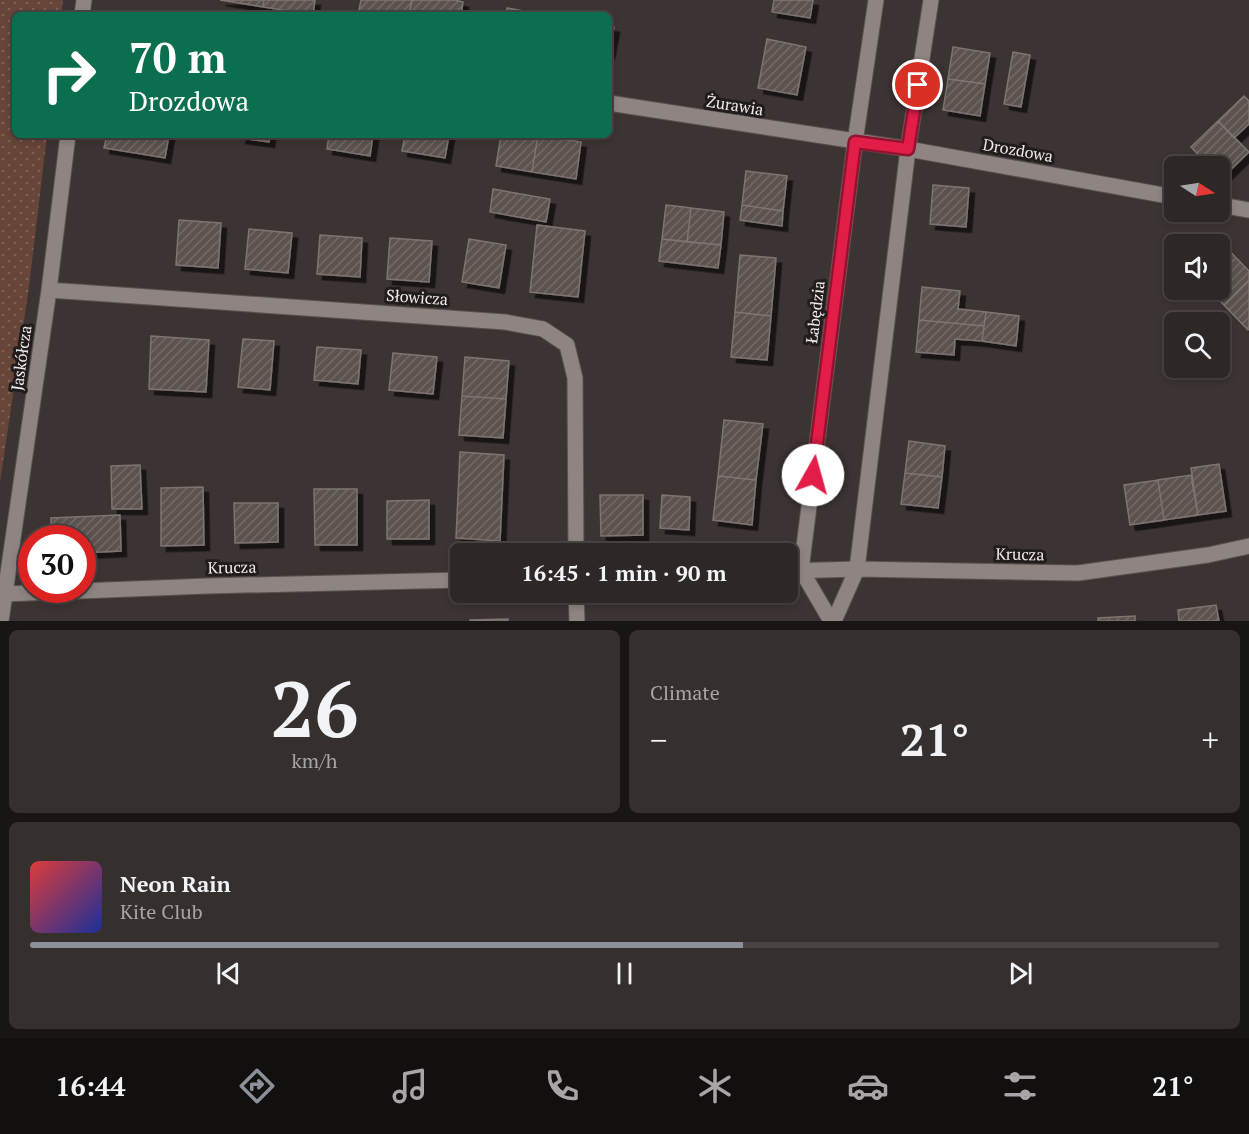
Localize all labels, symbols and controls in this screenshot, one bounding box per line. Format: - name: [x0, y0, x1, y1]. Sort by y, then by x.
- text: 70 m: [129, 29, 227, 85]
- icon: right: [30, 36, 108, 114]
- pin: [892, 59, 943, 110]
- icon: arrive: [901, 68, 934, 101]
- text: Drozdowa: [129, 83, 249, 119]
- street label: Żurawia: [705, 90, 765, 120]
- street label: Drozdowa: [981, 133, 1055, 167]
- north arrow: [1164, 156, 1230, 222]
- map controls: [1164, 156, 1230, 378]
- button: sound: [1164, 234, 1230, 300]
- street label: Łabędzia: [800, 279, 830, 345]
- street label: Słowicza: [385, 284, 449, 310]
- button: search: [1164, 312, 1230, 378]
- street label: Jaskółcza: [6, 324, 36, 392]
- position arrow: [781, 443, 845, 507]
- speed limit sign: 30: [18, 525, 96, 603]
- street label: Krucza: [995, 543, 1045, 565]
- street label: Krucza: [207, 556, 257, 578]
- text: 16:45 · 1 min · 90 m: [521, 558, 727, 587]
- text: 26: [270, 656, 359, 759]
- text: Climate: [650, 679, 720, 706]
- text: 21°: [900, 709, 969, 769]
- text: −: [650, 718, 668, 761]
- text: +: [1201, 718, 1219, 761]
- text: km/h: [291, 747, 338, 774]
- text: Neon Rain: [120, 869, 231, 898]
- text: Kite Club: [120, 898, 203, 925]
- icon: previous: [212, 957, 245, 990]
- icon: pause: [608, 957, 641, 990]
- icon: next: [1004, 957, 1037, 990]
- icon: directions: [236, 1065, 278, 1107]
- icon: music: [389, 1065, 431, 1107]
- icon: phone: [541, 1065, 583, 1107]
- icon: climate: [694, 1065, 736, 1107]
- icon: car: [847, 1065, 889, 1107]
- icon: filters: [999, 1065, 1041, 1107]
- text: 16:44: [55, 1068, 126, 1104]
- text: 21°: [1152, 1068, 1194, 1104]

